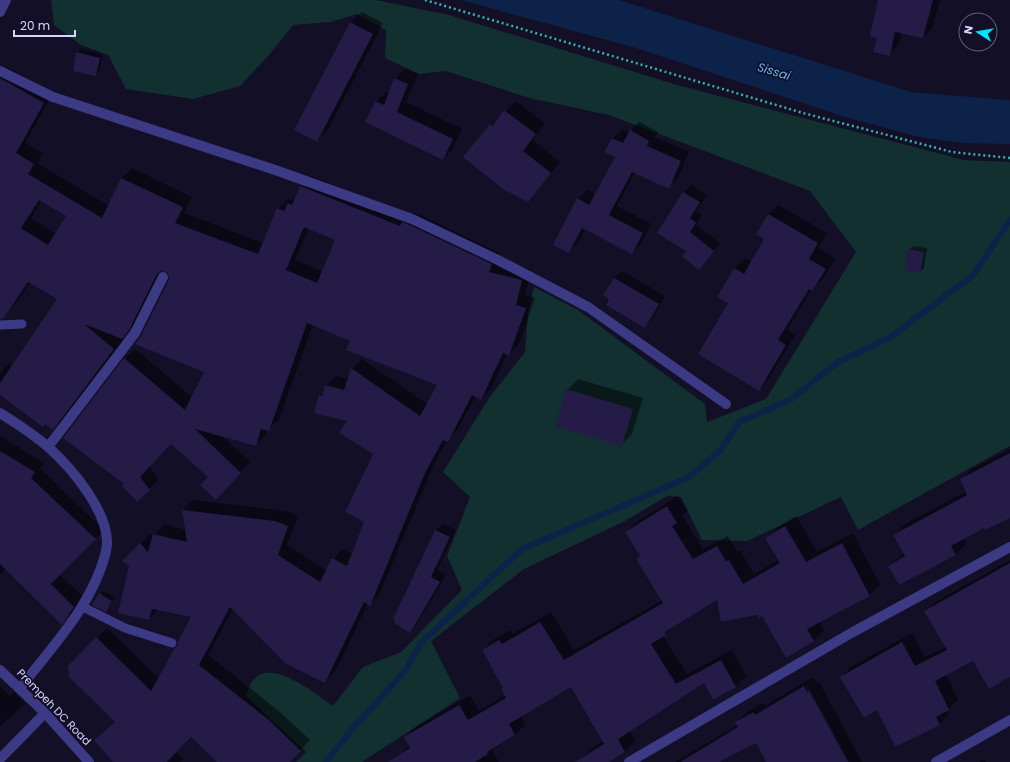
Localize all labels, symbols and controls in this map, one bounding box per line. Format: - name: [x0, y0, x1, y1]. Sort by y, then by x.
- scale bar: [14, 12, 75, 38]
- north arrow: [958, 12, 998, 52]
- text: 20 m: [20, 17, 50, 34]
- text: N: [960, 24, 977, 36]
- water label: Sissai: [755, 58, 794, 84]
- street label: Prempeh DC Road: [13, 665, 95, 749]

